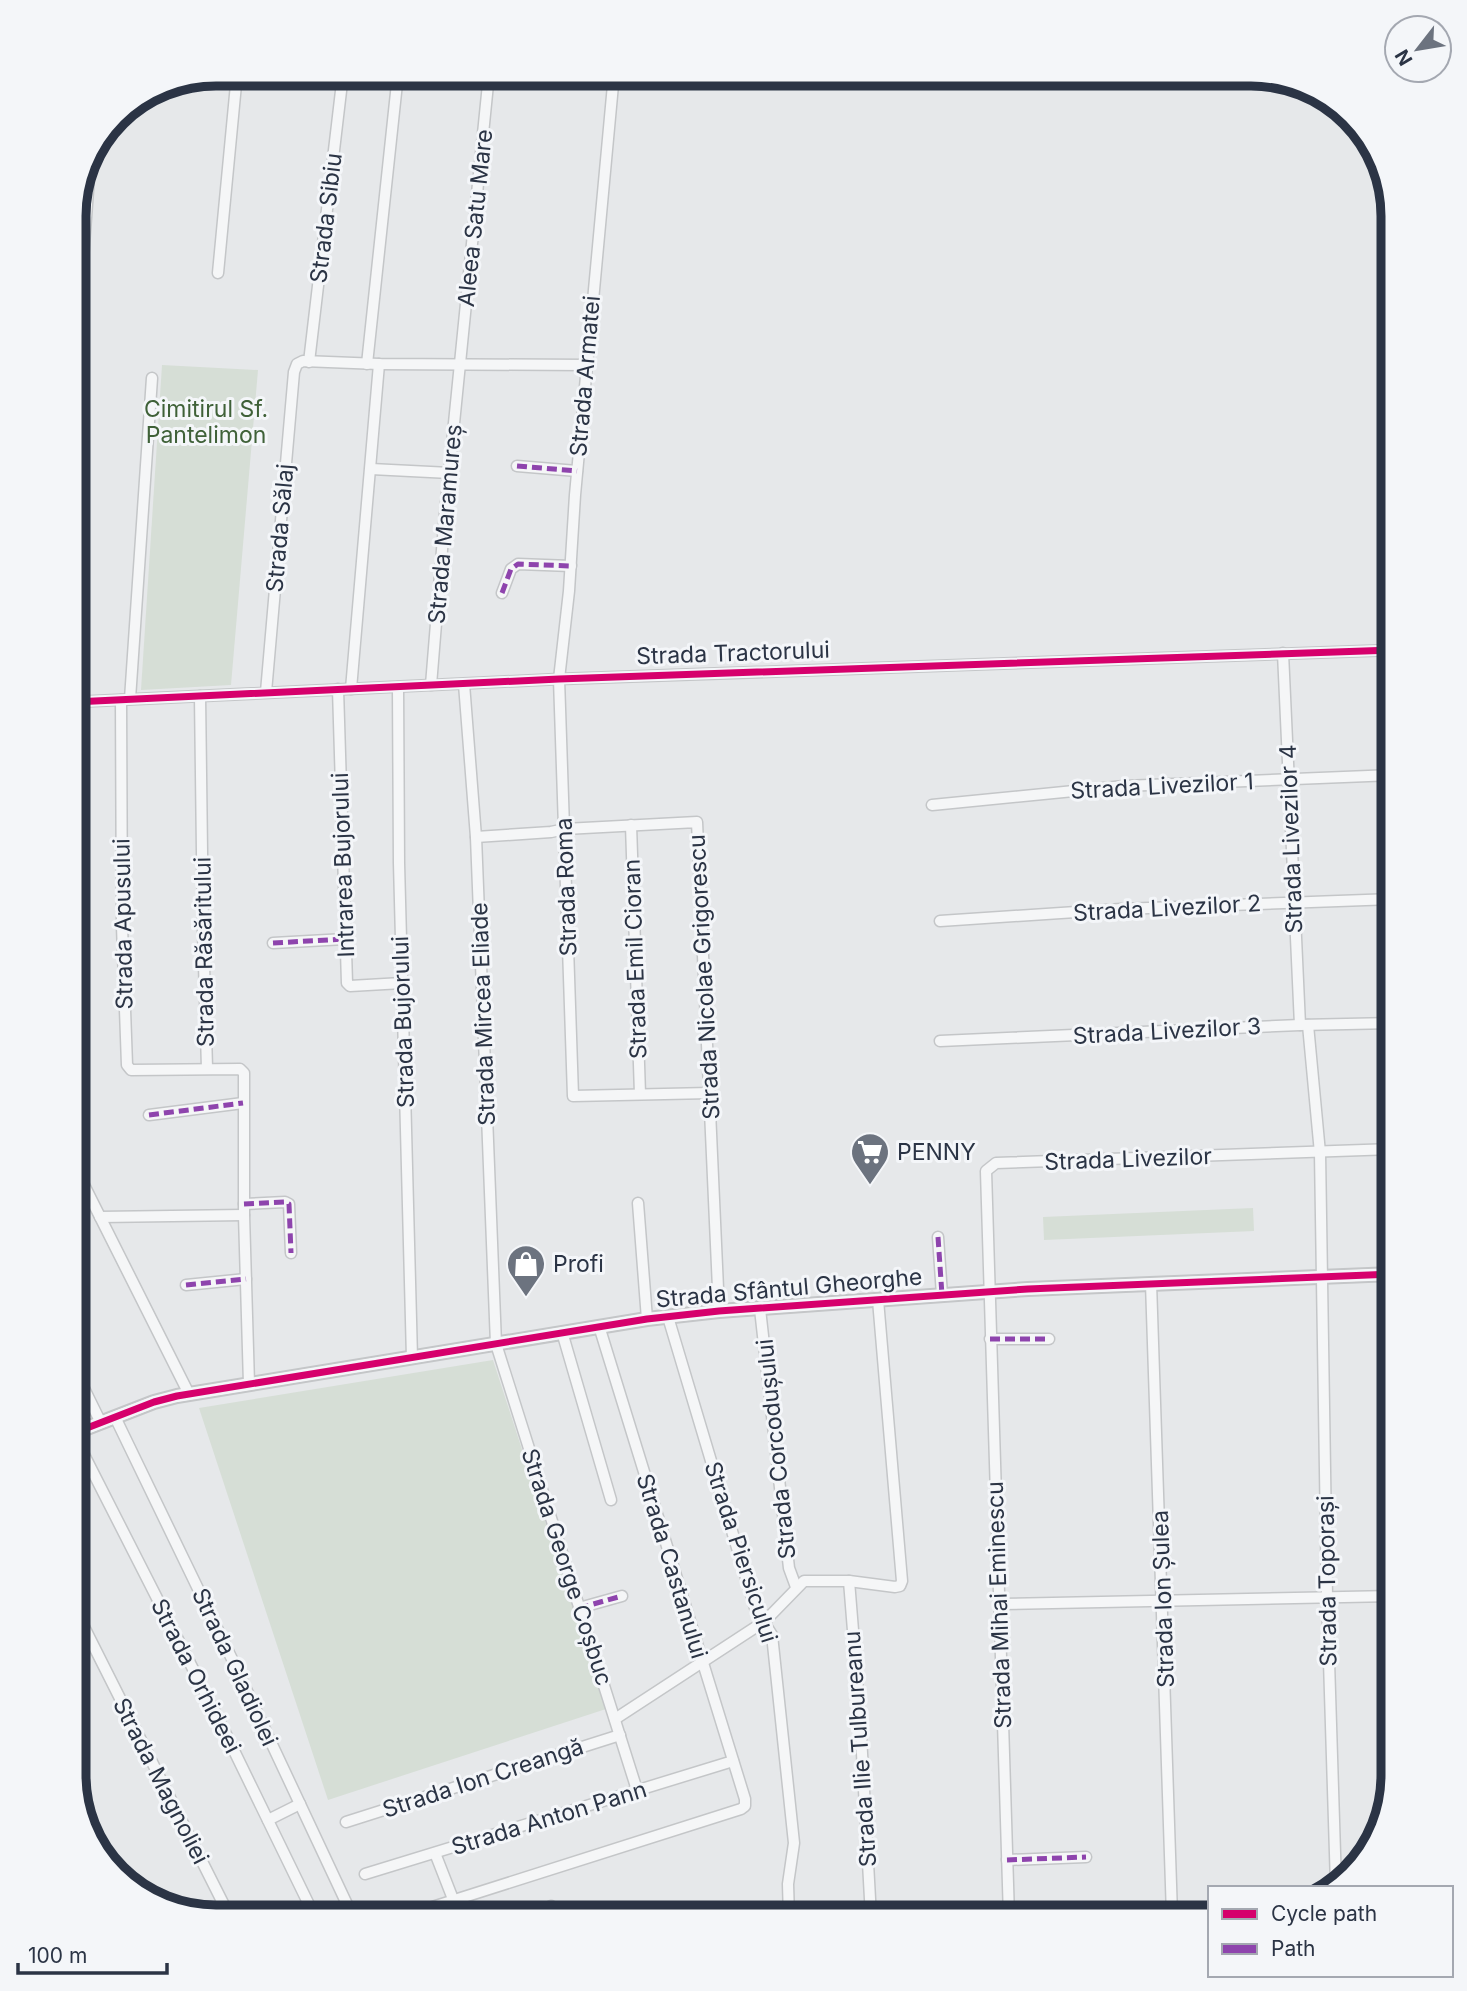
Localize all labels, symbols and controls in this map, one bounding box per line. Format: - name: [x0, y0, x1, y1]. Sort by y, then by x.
- north arrow: [1383, 14, 1453, 84]
- text: N: [1390, 45, 1417, 70]
- street label: Aleea Satu Mare: [452, 128, 498, 308]
- street label: Strada Sibiu: [304, 151, 348, 285]
- street label: Strada Armatei: [564, 294, 606, 458]
- park label: Cimitirul Sf. Pantelimon: [144, 395, 268, 449]
- street label: Strada Maramureș: [422, 423, 468, 625]
- street label: Strada Sălaj: [260, 462, 300, 594]
- street label: Strada Tractorului: [636, 636, 830, 670]
- street label: Strada Livezilor 4: [1274, 744, 1308, 934]
- street label: Strada Livezilor 1: [1070, 767, 1254, 805]
- street label: Intrarea Bujorului: [326, 772, 360, 958]
- street label: Strada Roma: [550, 817, 582, 957]
- street label: Strada Nicolae Grigorescu: [683, 834, 725, 1120]
- street label: Strada Apusului: [108, 838, 138, 1010]
- street label: Strada Răsăritului: [188, 857, 220, 1047]
- street label: Strada Emil Cioran: [618, 858, 652, 1060]
- street label: Strada Livezilor 2: [1072, 889, 1262, 927]
- street label: Strada Mircea Eliade: [465, 902, 501, 1126]
- street label: Strada Bujorului: [386, 935, 420, 1109]
- street label: Strada Livezilor 3: [1072, 1012, 1262, 1050]
- supermarket icon: PENNY: [849, 1131, 891, 1186]
- place label: PENNY: [897, 1138, 976, 1166]
- street label: Strada Livezilor: [1044, 1142, 1213, 1176]
- shop icon: Profi: [505, 1243, 547, 1298]
- place label: Profi: [553, 1250, 604, 1278]
- street label: Strada Sfântul Gheorghe: [655, 1262, 923, 1314]
- street label: Strada Corcodușului: [751, 1337, 801, 1561]
- street label: Strada George Coșbuc: [515, 1445, 619, 1689]
- street label: Strada Piersicului: [699, 1458, 783, 1646]
- street label: Strada Castanului: [631, 1470, 713, 1662]
- street label: Strada Mihai Eminescu: [981, 1481, 1017, 1729]
- street label: Strada Toporași: [1312, 1495, 1342, 1667]
- street label: Strada Ion Șulea: [1146, 1510, 1180, 1688]
- street label: Strada Gladiolei: [186, 1584, 284, 1750]
- street label: Strada Orhideei: [145, 1594, 247, 1758]
- street label: Strada Ilie Tulbureanu: [838, 1630, 882, 1868]
- street label: Strada Magnoliei: [107, 1693, 215, 1869]
- street label: Strada Ion Creangă: [379, 1732, 587, 1824]
- street label: Strada Anton Pann: [448, 1775, 650, 1861]
- legend: [1208, 1886, 1453, 1977]
- text: Cycle path: [1271, 1901, 1377, 1926]
- scale bar: [18, 1932, 166, 1976]
- text: Path: [1271, 1936, 1316, 1961]
- text: 100 m: [28, 1943, 87, 1968]

